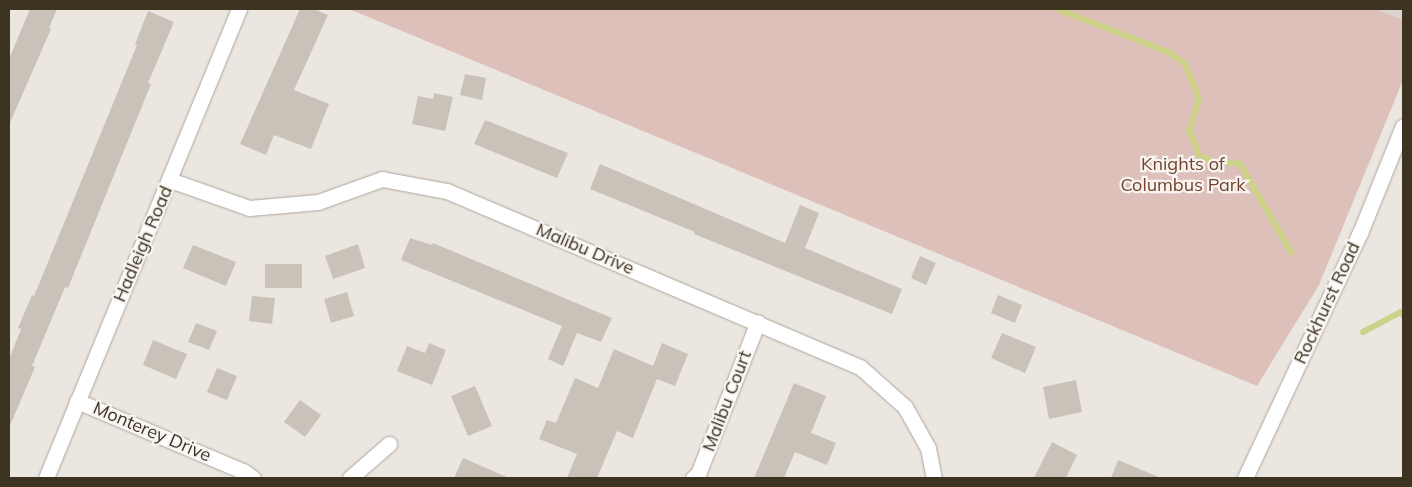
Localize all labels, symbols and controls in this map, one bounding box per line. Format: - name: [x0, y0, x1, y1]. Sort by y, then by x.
- park label: Knights of Columbus Park: [1120, 154, 1246, 196]
- street label: Hadleigh Road: [109, 183, 177, 305]
- street label: Malibu Drive: [533, 219, 637, 279]
- street label: Rockhurst Road: [1289, 239, 1365, 367]
- street label: Malibu Court: [698, 347, 756, 455]
- street label: Monterey Drive: [90, 397, 214, 467]

